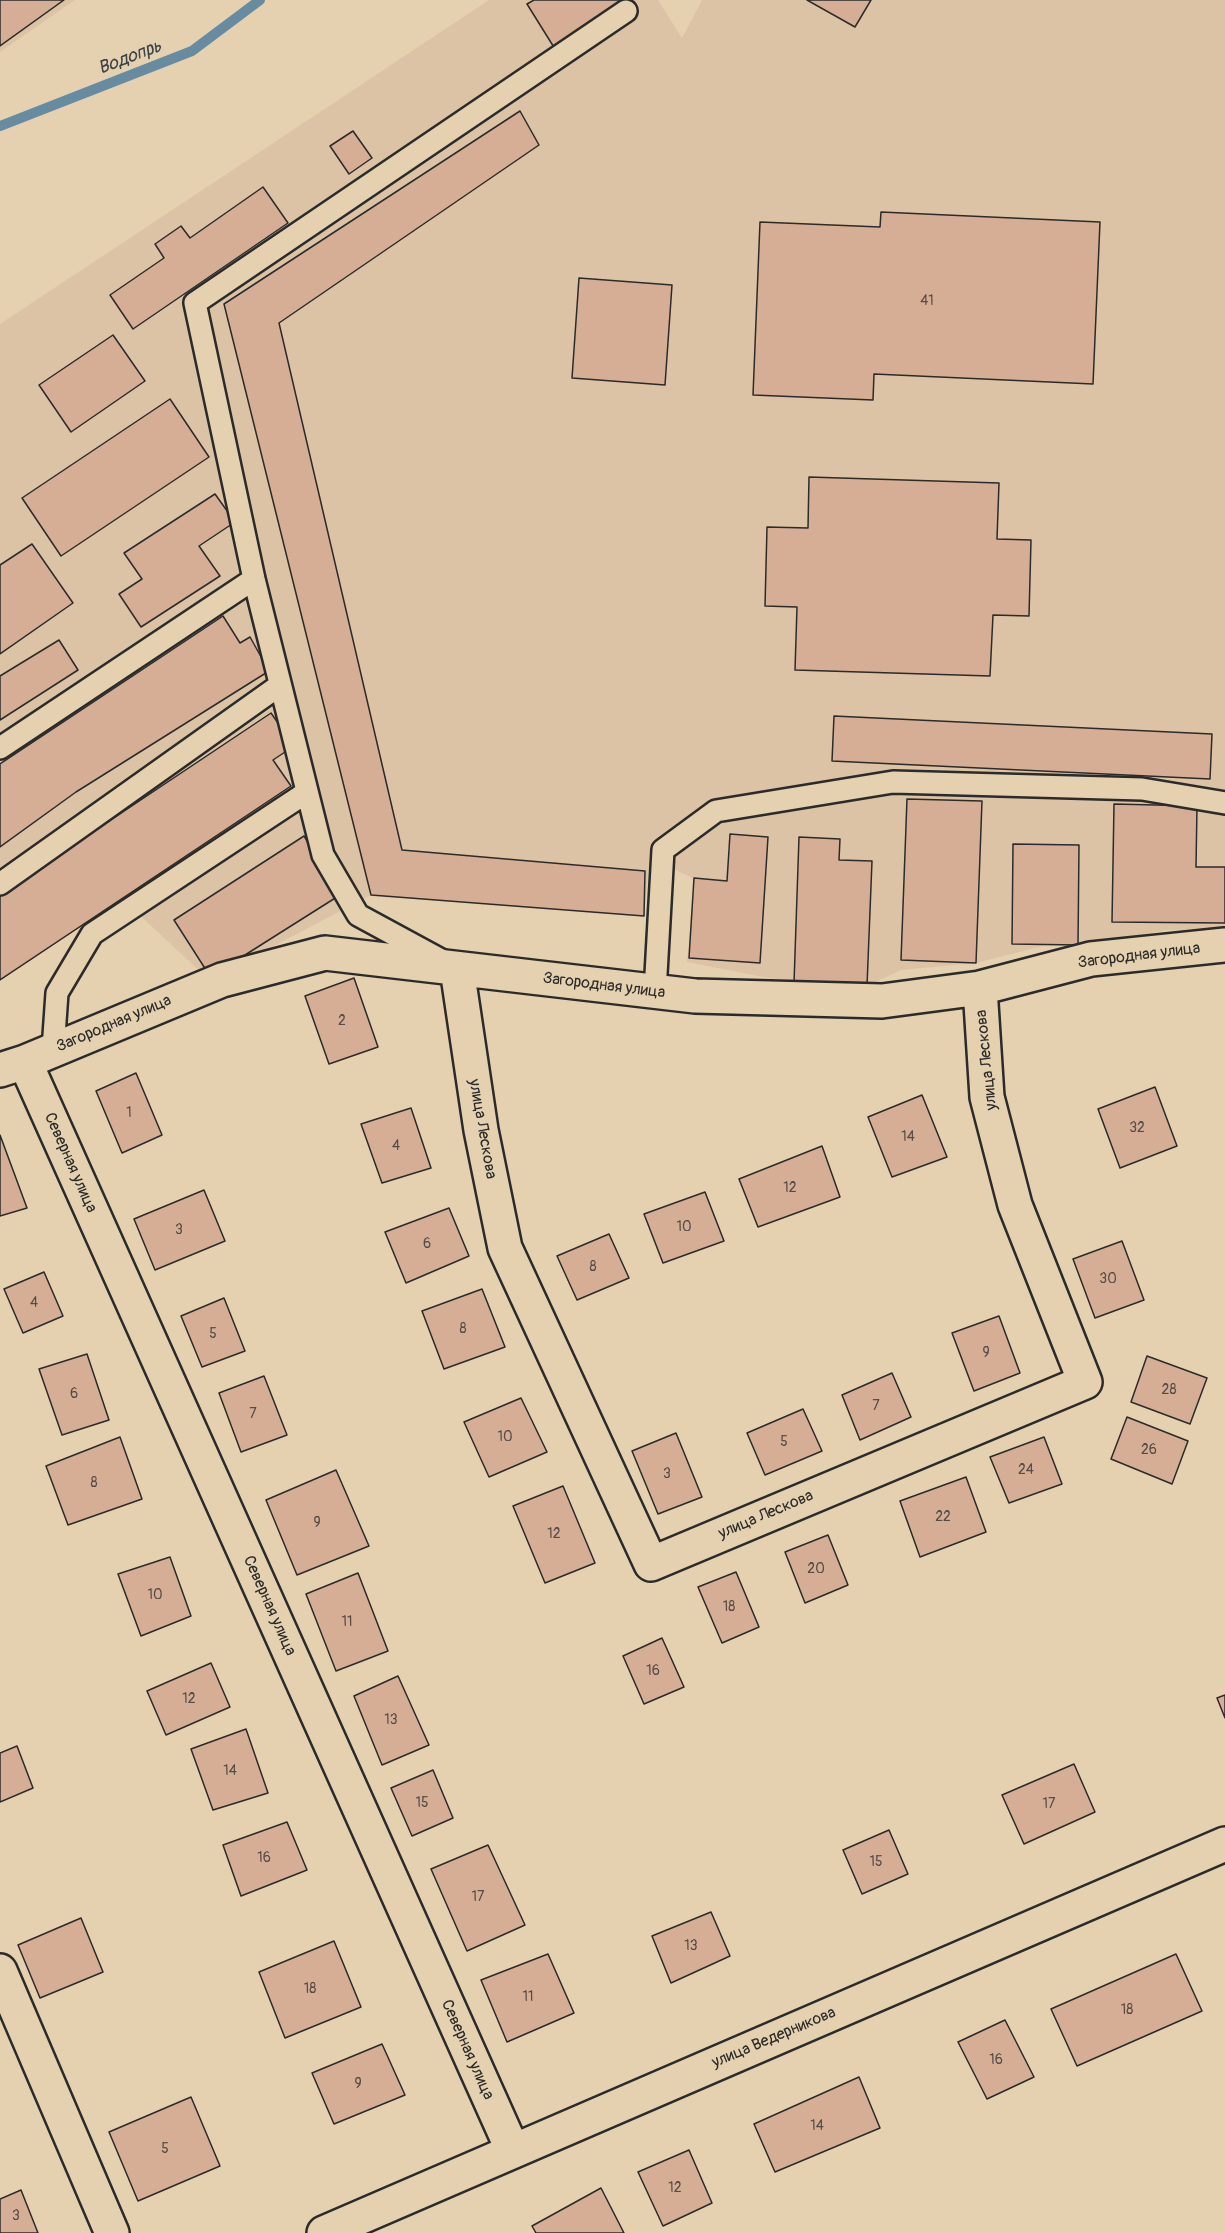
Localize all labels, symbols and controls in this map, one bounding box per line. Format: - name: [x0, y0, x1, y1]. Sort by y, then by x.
- water label: Водопрь: [95, 36, 165, 80]
- house number: 41: [920, 293, 934, 309]
- street label: Загородная улица: [1077, 939, 1201, 973]
- street label: Загородная улица: [542, 969, 666, 1003]
- street label: Загородная улица: [54, 991, 174, 1057]
- street label: улица Лескова: [972, 1009, 1002, 1111]
- house number: 2: [338, 1013, 346, 1029]
- street label: улица Лескова: [464, 1078, 500, 1180]
- house number: 1: [126, 1105, 132, 1121]
- street label: Северная улица: [39, 1110, 101, 1216]
- house number: 32: [1129, 1120, 1145, 1136]
- house number: 14: [901, 1129, 915, 1145]
- house number: 4: [392, 1138, 400, 1154]
- house number: 12: [783, 1180, 797, 1196]
- house number: 10: [676, 1219, 692, 1235]
- house number: 3: [175, 1222, 183, 1238]
- house number: 6: [423, 1236, 431, 1252]
- house number: 8: [589, 1259, 597, 1275]
- house number: 30: [1099, 1271, 1117, 1287]
- house number: 4: [30, 1295, 38, 1311]
- house number: 8: [459, 1321, 467, 1337]
- house number: 5: [209, 1326, 217, 1342]
- house number: 9: [982, 1345, 990, 1361]
- house number: 28: [1162, 1382, 1176, 1398]
- house number: 6: [70, 1386, 78, 1402]
- house number: 7: [872, 1398, 880, 1414]
- house number: 7: [249, 1406, 257, 1422]
- house number: 10: [497, 1429, 513, 1445]
- house number: 5: [780, 1434, 788, 1450]
- house number: 26: [1141, 1442, 1157, 1458]
- house number: 24: [1018, 1462, 1034, 1478]
- house number: 3: [663, 1466, 671, 1482]
- house number: 8: [90, 1475, 98, 1491]
- street label: улица Лескова: [716, 1486, 816, 1544]
- house number: 22: [935, 1509, 951, 1525]
- house number: 9: [313, 1515, 321, 1531]
- house number: 12: [547, 1526, 561, 1542]
- street label: Северная улица: [238, 1553, 300, 1659]
- house number: 20: [807, 1561, 825, 1577]
- house number: 10: [147, 1587, 163, 1603]
- house number: 18: [723, 1599, 735, 1615]
- house number: 11: [342, 1614, 352, 1630]
- house number: 16: [646, 1663, 660, 1679]
- house number: 12: [182, 1691, 196, 1707]
- house number: 13: [384, 1712, 398, 1728]
- house number: 14: [223, 1763, 237, 1779]
- house number: 15: [415, 1795, 429, 1811]
- house number: 17: [1043, 1796, 1055, 1812]
- house number: 16: [257, 1850, 271, 1866]
- house number: 15: [869, 1854, 883, 1870]
- house number: 17: [472, 1889, 484, 1905]
- house number: 13: [684, 1938, 698, 1954]
- house number: 18: [304, 1981, 316, 1997]
- house number: 11: [523, 1989, 533, 2005]
- street label: Северная улица: [436, 1997, 498, 2103]
- house number: 18: [1121, 2002, 1133, 2018]
- street label: улица Ведерникова: [709, 2003, 839, 2073]
- house number: 16: [989, 2052, 1003, 2068]
- house number: 9: [354, 2076, 362, 2092]
- house number: 14: [810, 2118, 824, 2134]
- house number: 5: [161, 2141, 169, 2157]
- house number: 12: [668, 2180, 682, 2196]
- house number: 3: [12, 2208, 20, 2224]

